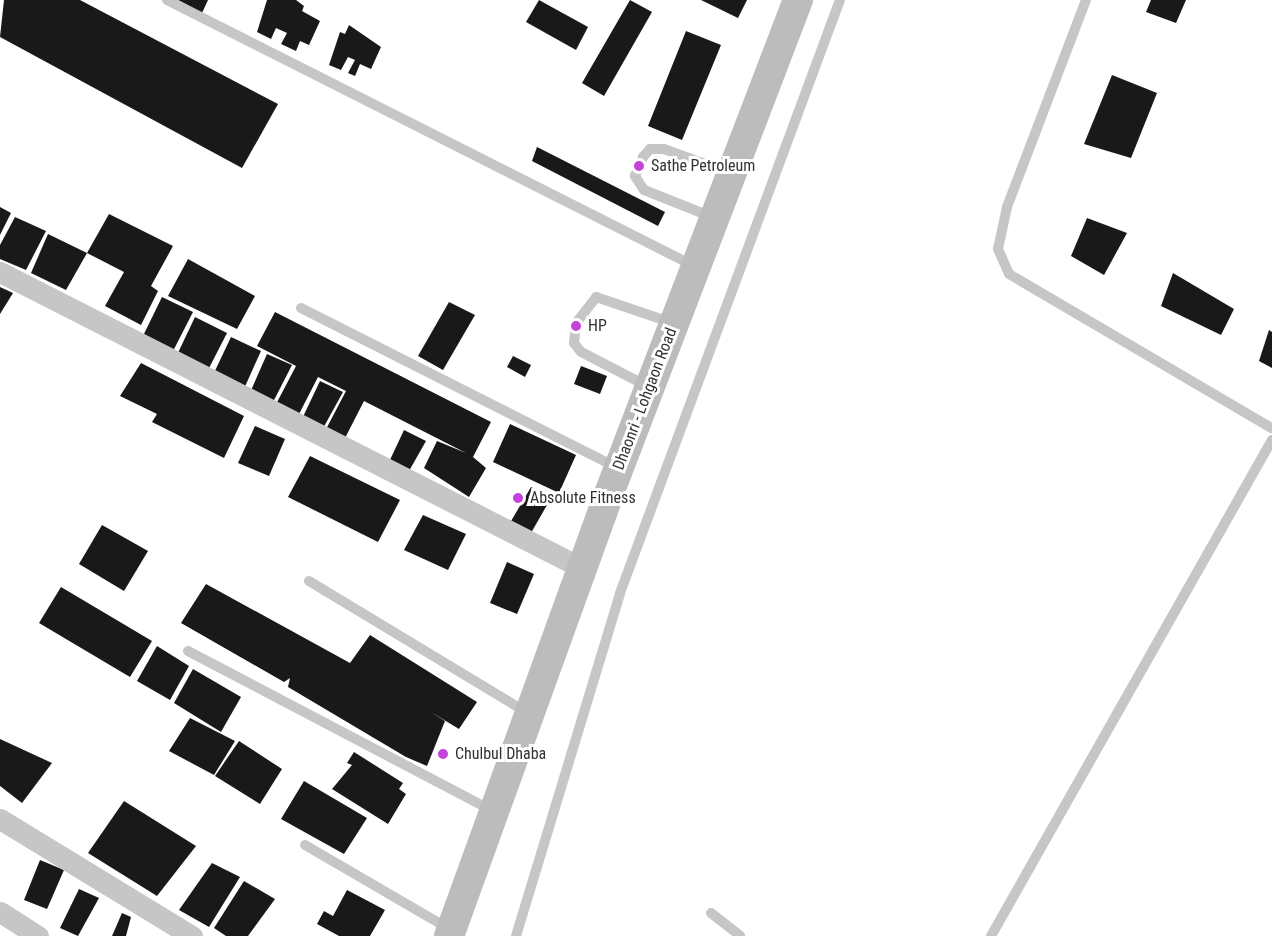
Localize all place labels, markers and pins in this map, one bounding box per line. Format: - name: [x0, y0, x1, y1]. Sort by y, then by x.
- place label: Sathe Petroleum: [651, 156, 755, 176]
- marker: Sathe Petroleum: [632, 159, 646, 173]
- place label: HP: [588, 316, 607, 336]
- marker: HP: [569, 319, 583, 333]
- place label: Absolute Fitness: [530, 488, 636, 508]
- marker: Absolute Fitness: [511, 491, 525, 505]
- place label: Chulbul Dhaba: [455, 744, 546, 764]
- marker: Chulbul Dhaba: [436, 747, 450, 761]

